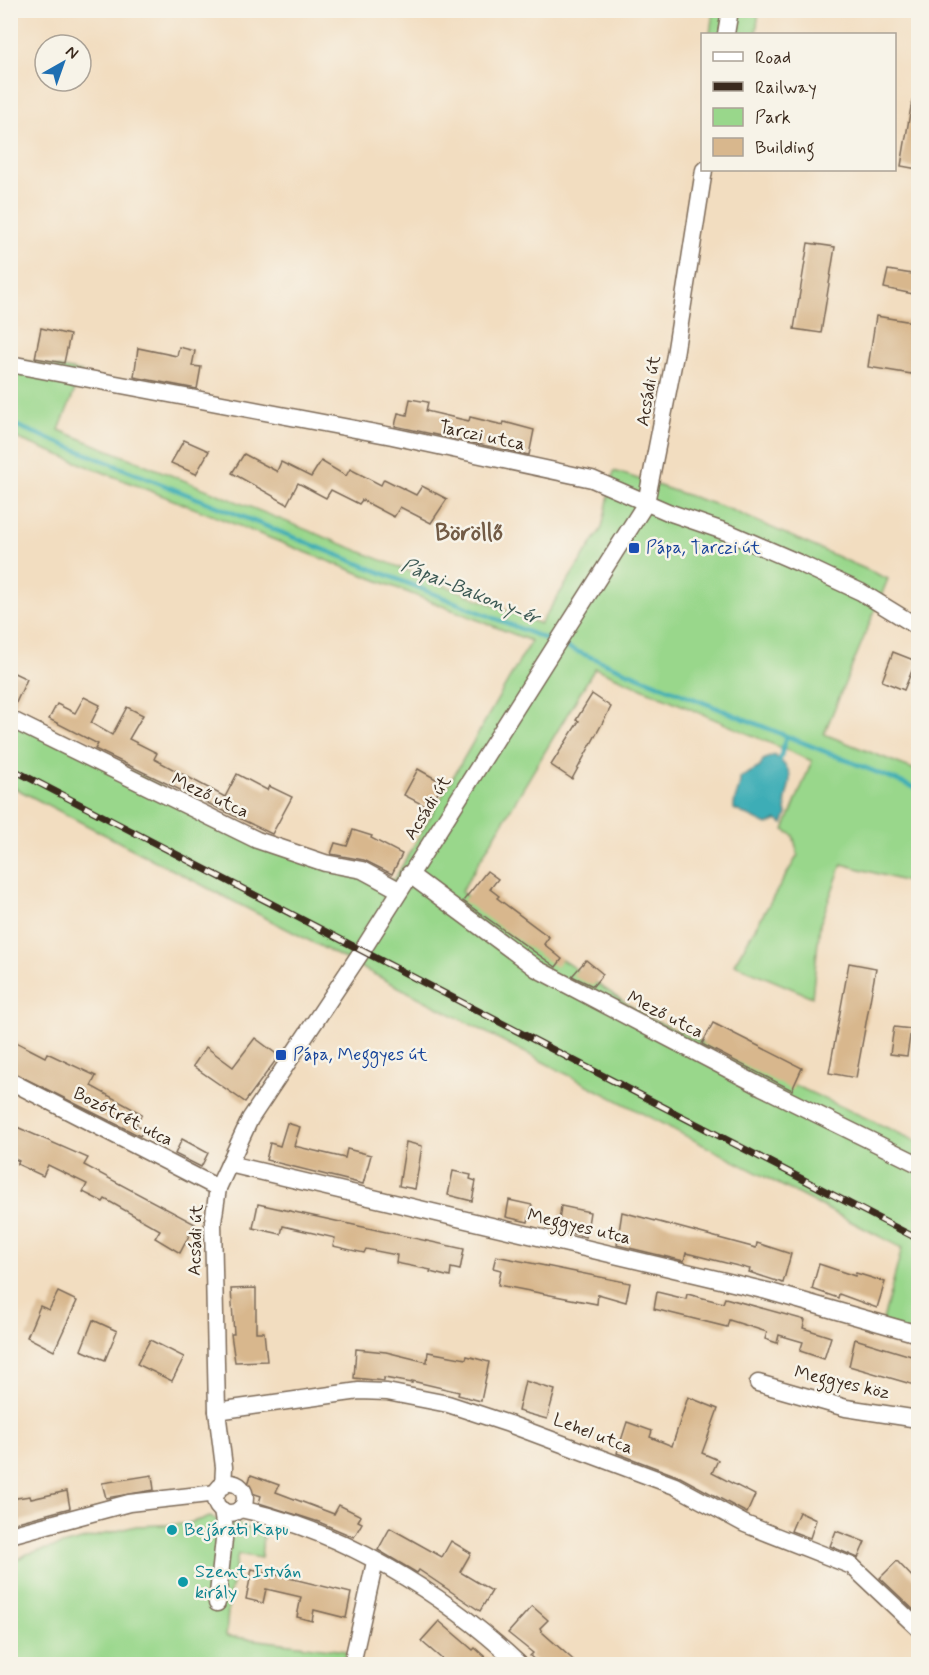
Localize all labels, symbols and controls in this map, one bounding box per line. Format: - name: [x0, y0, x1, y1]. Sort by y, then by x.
- north arrow: [33, 33, 93, 93]
- legend: [701, 33, 896, 171]
- text: N: [61, 41, 83, 64]
- text: Road: [755, 46, 791, 70]
- text: Railway: [755, 76, 817, 100]
- text: Park: [755, 106, 791, 130]
- text: Building: [755, 136, 815, 162]
- street label: Acsádi út: [631, 353, 667, 428]
- street label: Tarczi utca: [437, 415, 527, 457]
- district label: Böröllő: [435, 518, 503, 549]
- place label: Pápa, Tarczi út: [646, 536, 761, 560]
- marker: Pápa, Tarczi út: [627, 541, 641, 555]
- water label: Pápai-Bakony-ér: [397, 552, 545, 633]
- street label: Mező utca: [167, 768, 253, 824]
- street label: Acsádi út: [399, 771, 457, 845]
- street label: Mező utca: [623, 986, 707, 1044]
- place label: Pápa, Meggyes út: [293, 1043, 428, 1069]
- marker: Pápa, Meggyes út: [274, 1048, 288, 1062]
- street label: Bozótrét utca: [69, 1082, 177, 1152]
- street label: Acsádi út: [183, 1203, 209, 1276]
- street label: Meggyes utca: [524, 1203, 633, 1253]
- street label: Meggyes köz: [792, 1360, 892, 1408]
- street label: Lehel utca: [550, 1408, 636, 1460]
- place label: Bejárati Kapu: [184, 1518, 289, 1542]
- marker: Bejárati Kapu: [165, 1523, 179, 1537]
- place label: Szent István király: [195, 1560, 301, 1605]
- marker: Szent István király: [176, 1575, 190, 1589]

